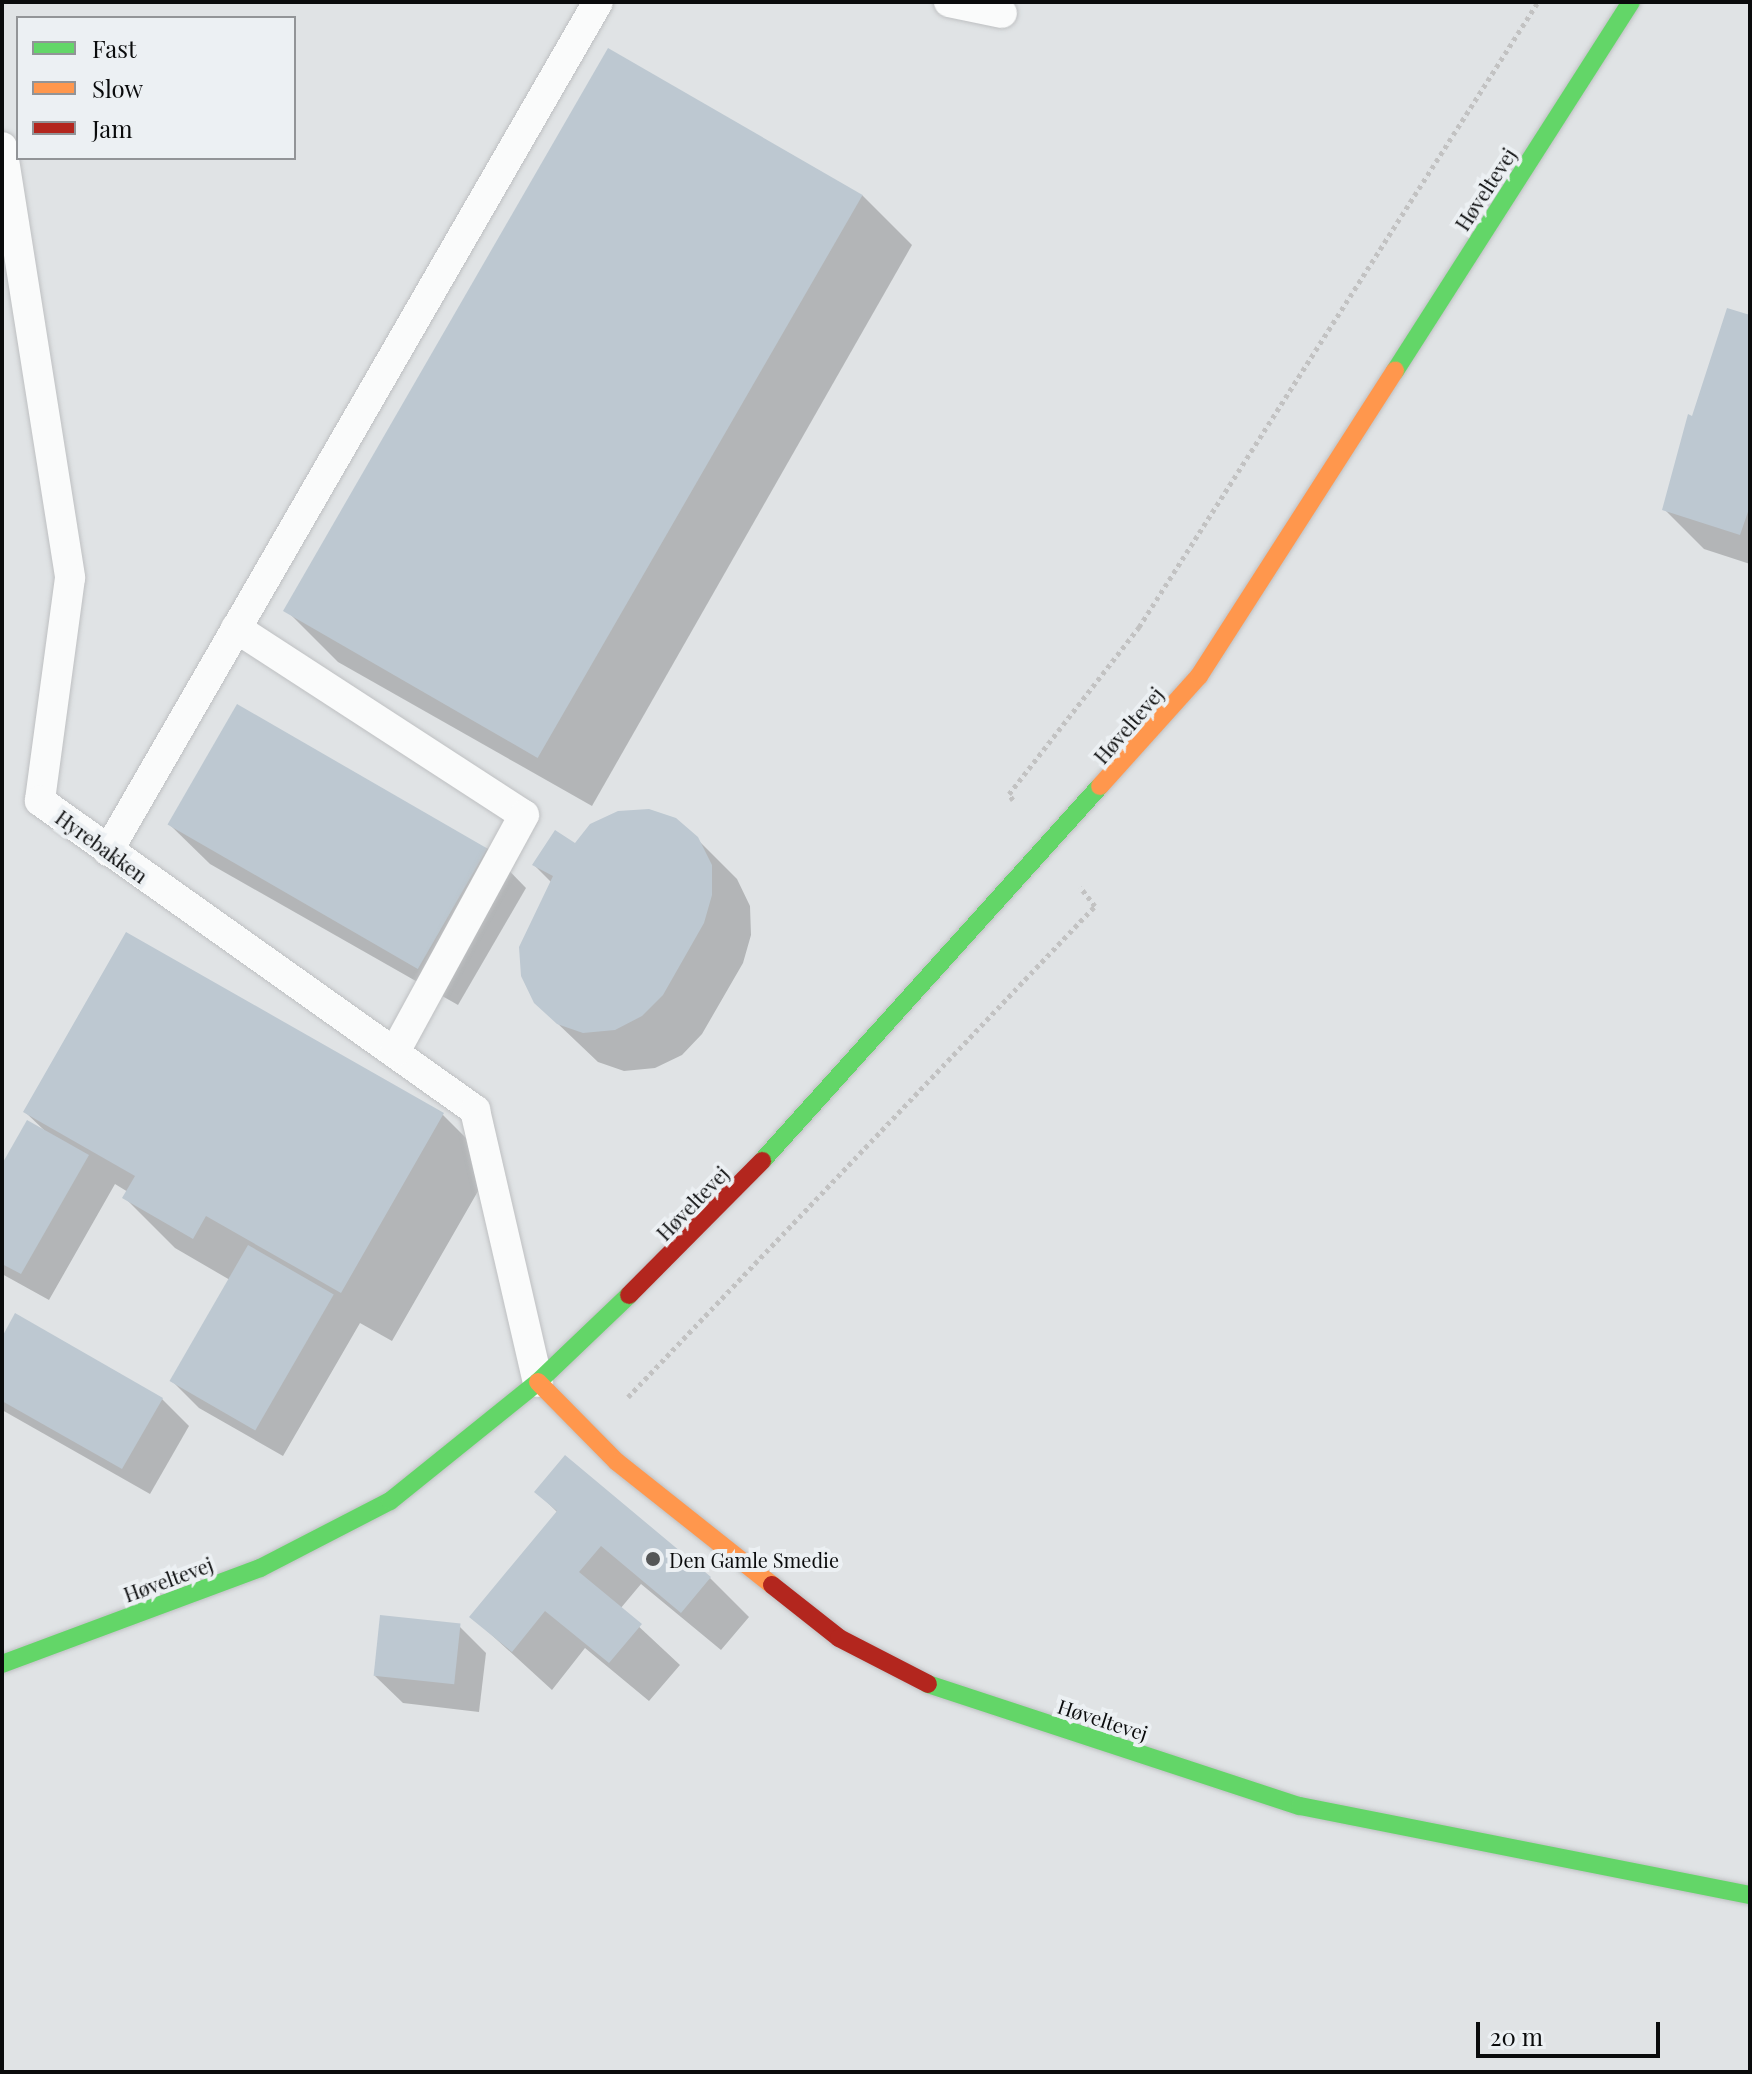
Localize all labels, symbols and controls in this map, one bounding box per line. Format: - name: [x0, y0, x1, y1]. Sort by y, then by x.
- legend: [16, 16, 296, 160]
- text: Fast: [92, 32, 137, 64]
- text: Slow: [92, 72, 143, 104]
- text: Jam: [92, 112, 133, 144]
- street label: Høveltevej: [1450, 143, 1520, 235]
- street label: Høveltevej: [1088, 682, 1168, 768]
- street label: Hyrebakken: [51, 805, 153, 887]
- street label: Høveltevej: [651, 1161, 733, 1245]
- place label: Den Gamle Smedie: [669, 1547, 839, 1571]
- marker: Den Gamle Smedie: [644, 1550, 662, 1568]
- street label: Høveltevej: [120, 1552, 216, 1606]
- street label: Høveltevej: [1055, 1693, 1151, 1745]
- scale bar: [1480, 2006, 1664, 2056]
- text: 20 m: [1490, 2020, 1543, 2052]

